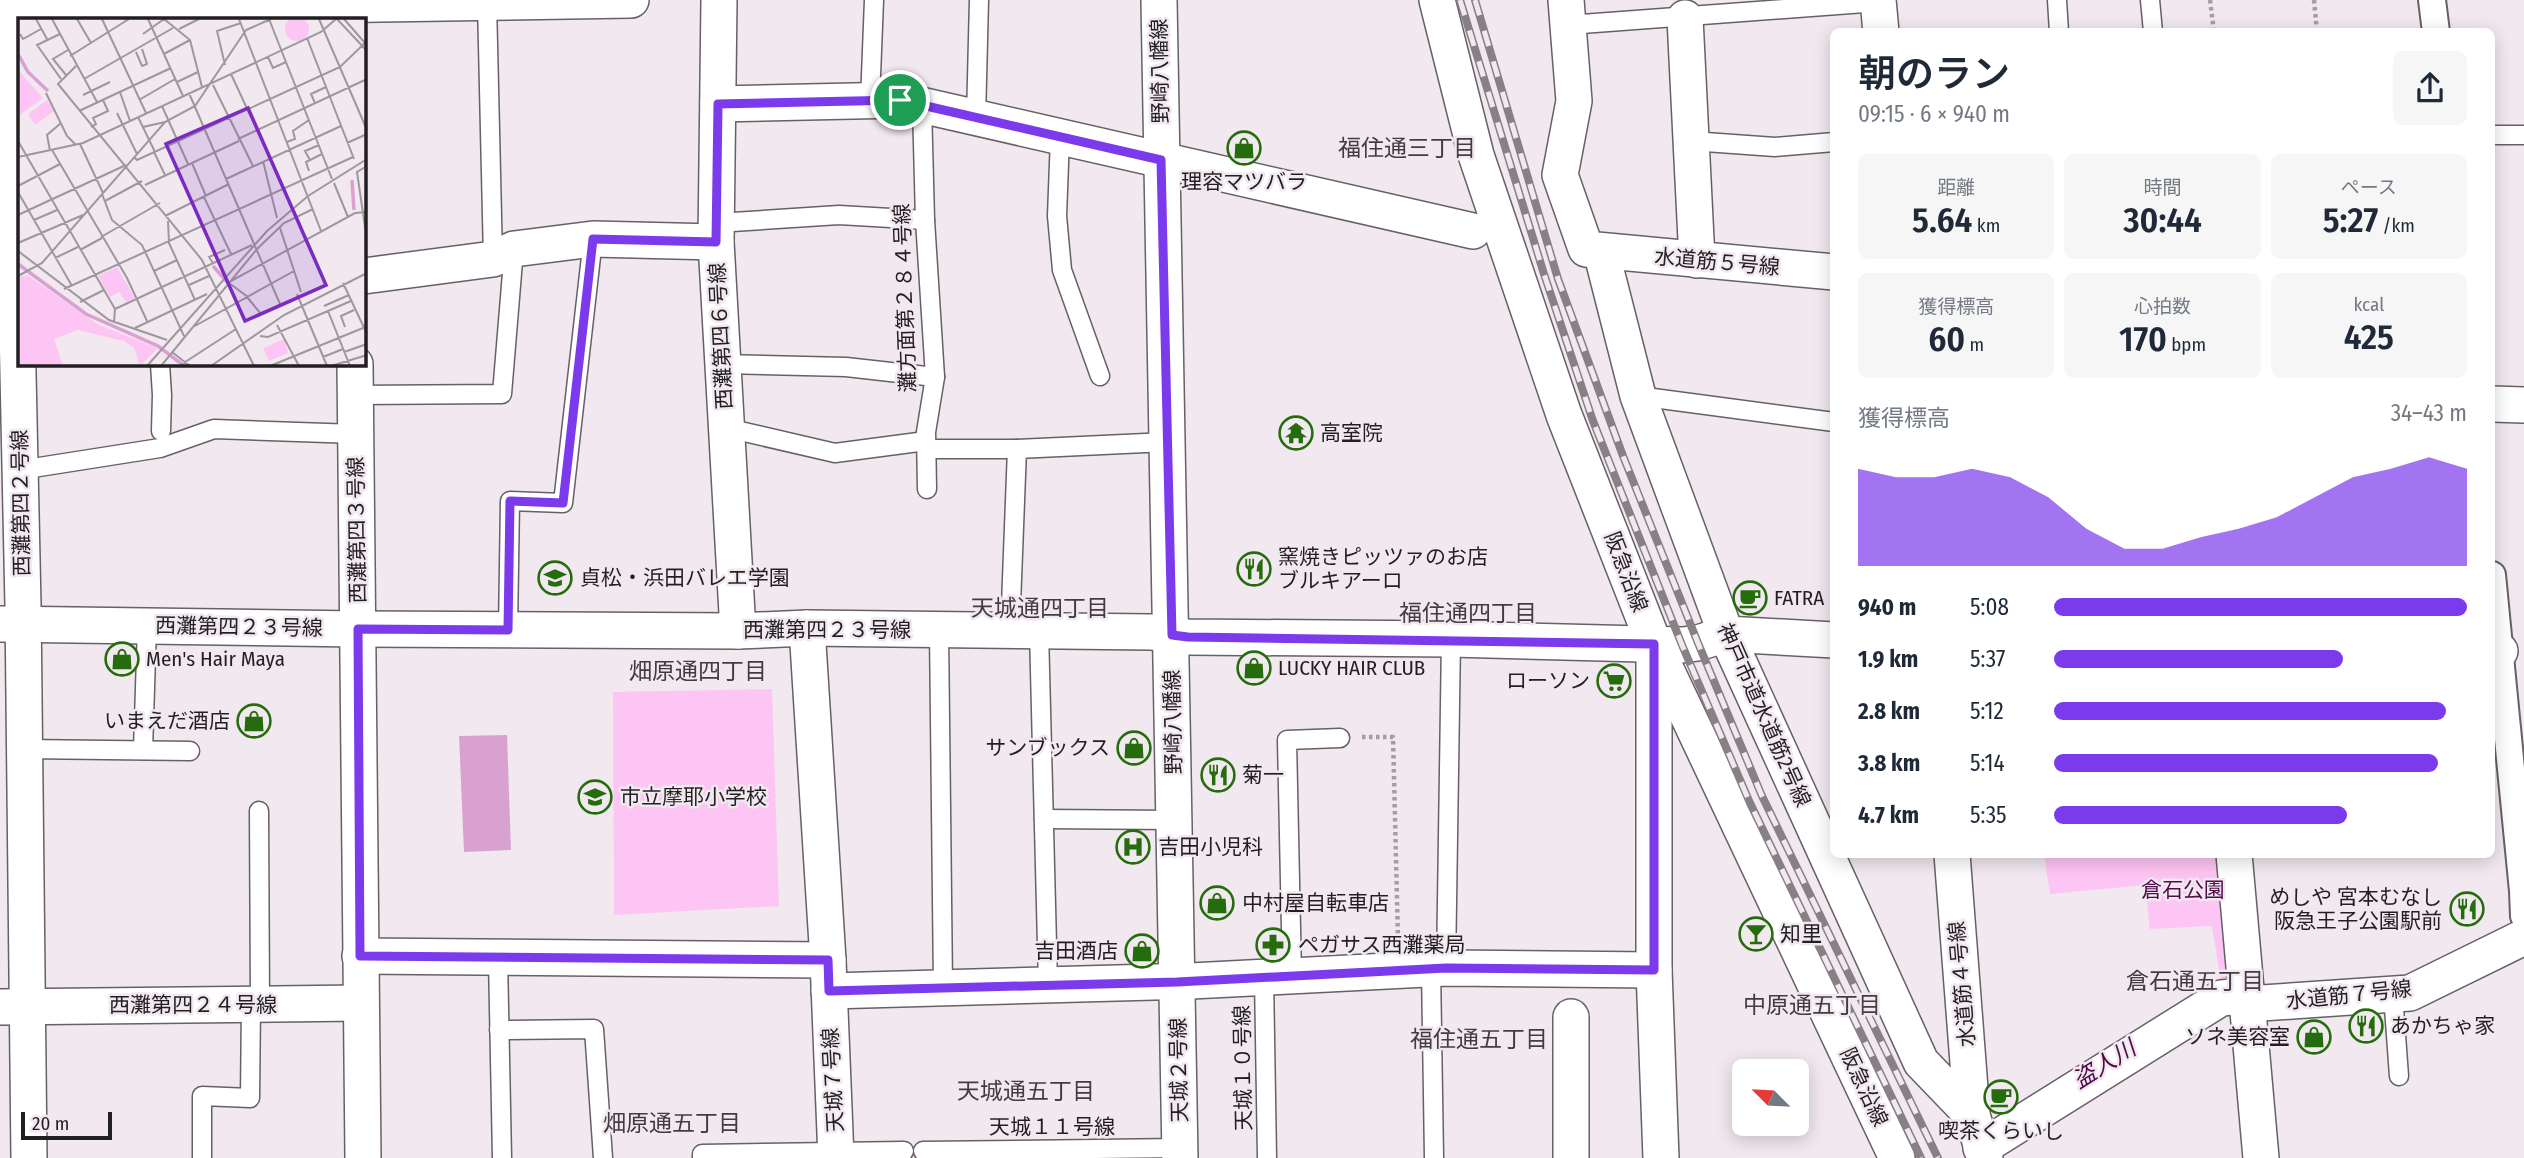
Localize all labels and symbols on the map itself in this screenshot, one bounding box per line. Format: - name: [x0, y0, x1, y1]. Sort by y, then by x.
- inset map: [18, 18, 366, 366]
- street label: 野崎八幡線: [1146, 18, 1174, 124]
- pin: [870, 70, 930, 130]
- shop icon: 理容マツバラ: [1225, 129, 1263, 167]
- district label: 福住通三丁目: [1338, 134, 1476, 162]
- place label: 理容マツバラ: [1181, 169, 1307, 195]
- street label: 灘方面第２８４号線: [889, 203, 921, 393]
- street label: 水道筋５号線: [1653, 244, 1781, 280]
- street label: 西灘第四６号線: [704, 262, 738, 410]
- temple icon: 高室院: [1277, 414, 1315, 452]
- place label: 高室院: [1320, 420, 1383, 446]
- street label: 西灘第四２号線: [7, 429, 35, 577]
- street label: 西灘第四３号線: [343, 456, 371, 604]
- street label: 阪急沿線: [1599, 528, 1653, 616]
- place label: 窯焼きピッツァのお店 ブルキアーロ: [1278, 544, 1488, 594]
- restaurant icon: 窯焼きピッツァのお店 ブルキアーロ: [1235, 550, 1273, 588]
- school or university icon: 貞松・浜田バレエ学園: [536, 559, 574, 597]
- place label: 貞松・浜田バレエ学園: [580, 565, 790, 591]
- cafe icon: FATRA: [1731, 579, 1769, 617]
- place label: FATRA: [1774, 585, 1824, 611]
- district label: 天城通四丁目: [971, 594, 1109, 622]
- district label: 福住通四丁目: [1399, 599, 1537, 627]
- street label: 西灘第四２３号線: [155, 613, 323, 641]
- street label: 西灘第四２３号線: [743, 617, 911, 643]
- street label: 神戸市道水道筋2号線: [1712, 619, 1816, 811]
- shop icon: Men's Hair Maya: [103, 640, 141, 678]
- place label: Men's Hair Maya: [146, 646, 285, 672]
- shop icon: LUCKY HAIR CLUB: [1235, 649, 1273, 687]
- place label: LUCKY HAIR CLUB: [1278, 655, 1425, 681]
- district label: 畑原通四丁目: [629, 657, 767, 685]
- supermarket icon: ローソン: [1595, 662, 1633, 700]
- place label: ローソン: [1506, 668, 1590, 694]
- street label: 野崎八幡線: [1159, 669, 1187, 775]
- shop icon: いまえだ酒店: [235, 702, 273, 740]
- place label: いまえだ酒店: [104, 708, 230, 734]
- shop icon: サンブックス: [1115, 729, 1153, 767]
- place label: サンブックス: [985, 735, 1110, 761]
- restaurant icon: 菊一: [1199, 756, 1237, 794]
- place label: 菊一: [1242, 762, 1284, 788]
- school or university icon: 市立摩耶小学校: [576, 778, 614, 816]
- place label: 市立摩耶小学校: [620, 784, 767, 810]
- hospital icon: 吉田小児科: [1114, 828, 1152, 866]
- place label: 吉田小児科: [1158, 834, 1263, 860]
- park label: 倉石公園: [2141, 877, 2225, 903]
- shop icon: 中村屋自転車店: [1198, 884, 1236, 922]
- place label: めしや 宮本むなし 阪急王子公園駅前: [2269, 884, 2442, 934]
- place label: 中村屋自転車店: [1242, 890, 1389, 916]
- restaurant icon: めしや 宮本むなし 阪急王子公園駅前: [2448, 890, 2486, 928]
- bar icon: 知里: [1737, 915, 1775, 953]
- street label: 水道筋４号線: [1944, 920, 1980, 1048]
- place label: 知里: [1780, 921, 1822, 947]
- pharmacy icon: ペガサス西灘薬局: [1254, 926, 1292, 964]
- shop icon: 吉田酒店: [1123, 932, 1161, 970]
- place label: ペガサス西灘薬局: [1298, 932, 1466, 958]
- place label: 吉田酒店: [1034, 938, 1118, 964]
- district label: 倉石通五丁目: [2126, 967, 2264, 995]
- street label: 水道筋７号線: [2285, 975, 2413, 1015]
- district label: 中原通五丁目: [1743, 991, 1881, 1019]
- street label: 西灘第四２４号線: [109, 992, 277, 1018]
- street label: 天城１０号線: [1229, 1005, 1257, 1131]
- restaurant icon: あかちゃ家: [2347, 1007, 2385, 1045]
- place label: あかちゃ家: [2390, 1013, 2495, 1039]
- street label: 天城２号線: [1165, 1017, 1193, 1123]
- shop icon: ソネ美容室: [2295, 1018, 2333, 1056]
- place label: ソネ美容室: [2185, 1024, 2290, 1050]
- district label: 福住通五丁目: [1410, 1025, 1548, 1053]
- street label: 天城７号線: [817, 1027, 849, 1133]
- water label: 盗人川: [2067, 1032, 2143, 1094]
- street label: 阪急沿線: [1834, 1043, 1894, 1131]
- north arrow: [1732, 1059, 1810, 1136]
- district label: 天城通五丁目: [957, 1077, 1095, 1105]
- cafe icon: 喫茶くらいし: [1982, 1078, 2020, 1116]
- scale bar: [21, 1109, 112, 1141]
- district label: 畑原通五丁目: [603, 1109, 741, 1137]
- street label: 天城１１号線: [989, 1114, 1115, 1140]
- place label: 喫茶くらいし: [1938, 1118, 2064, 1144]

